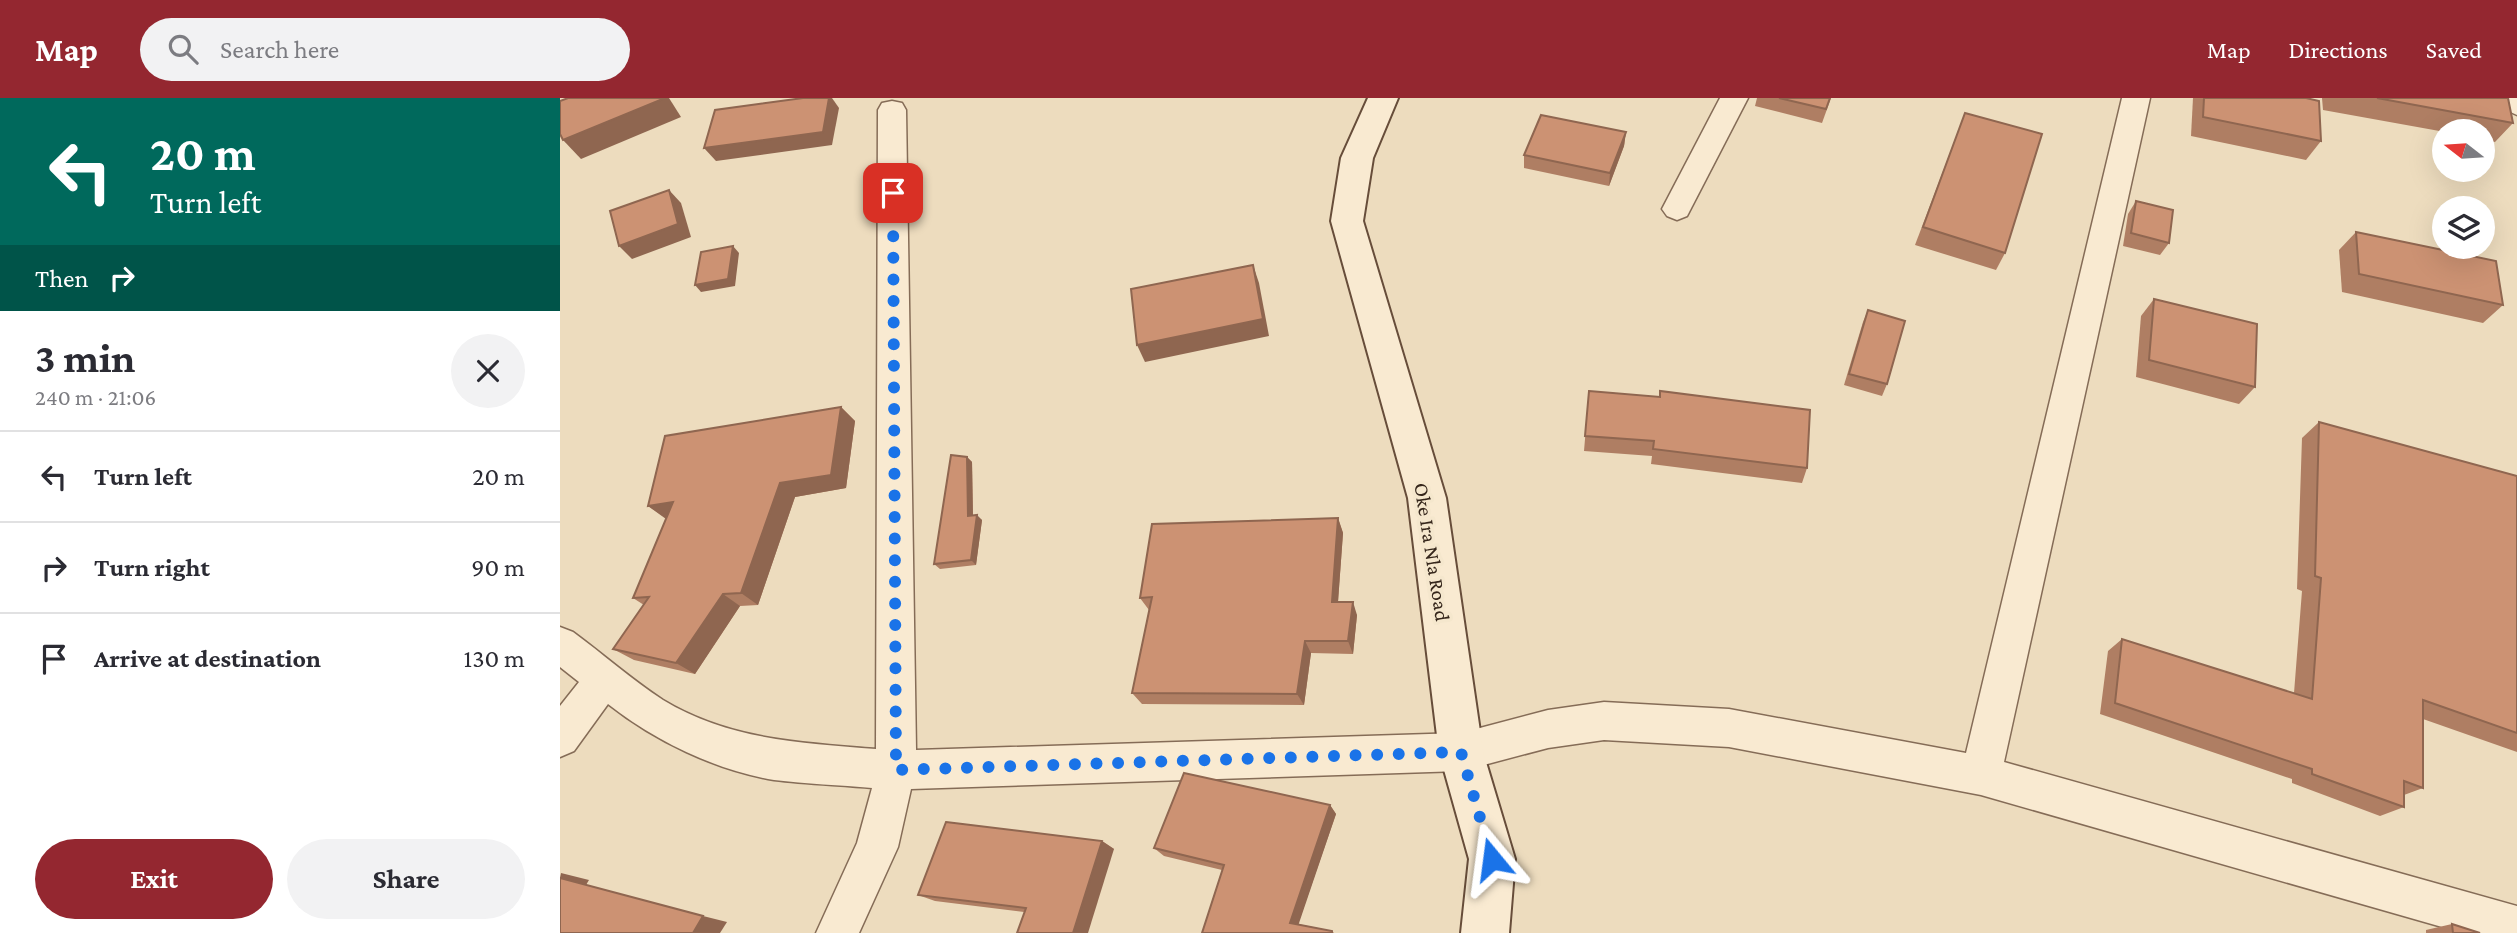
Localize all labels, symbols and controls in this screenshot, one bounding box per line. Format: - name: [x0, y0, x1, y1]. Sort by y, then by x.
- search box: [140, 18, 630, 81]
- icon: search: [164, 30, 202, 68]
- text: Map: [35, 31, 98, 68]
- text: Search here: [220, 35, 339, 64]
- text: Map: [2207, 36, 2251, 63]
- text: Directions: [2289, 36, 2388, 63]
- text: Saved: [2426, 36, 2482, 63]
- north arrow: [2432, 119, 2496, 182]
- map controls: [2432, 119, 2495, 259]
- icon: left: [35, 126, 126, 217]
- text: 20 m: [150, 126, 256, 181]
- pin: [863, 163, 923, 223]
- icon: arrive: [874, 174, 912, 212]
- text: Turn left: [150, 184, 261, 220]
- button: layers: [2432, 196, 2495, 259]
- icon: right: [103, 259, 141, 297]
- text: Then: [35, 264, 89, 293]
- text: 3 min: [35, 334, 135, 381]
- button: close: [451, 334, 525, 408]
- text: 240 m · 21:06: [35, 384, 156, 410]
- icon: left: [35, 458, 73, 496]
- text: Turn left: [94, 462, 192, 491]
- text: 20 m: [472, 462, 525, 491]
- street label: Oke Ira Nla Road: [1409, 481, 1455, 623]
- icon: right: [35, 549, 73, 587]
- text: Turn right: [94, 553, 210, 582]
- text: 90 m: [471, 553, 525, 582]
- icon: arrive: [35, 640, 73, 678]
- text: Arrive at destination: [94, 644, 321, 673]
- text: 130 m: [464, 644, 525, 673]
- position arrow: [1455, 822, 1529, 896]
- button: Exit: [35, 839, 273, 919]
- button: Share: [287, 839, 525, 919]

